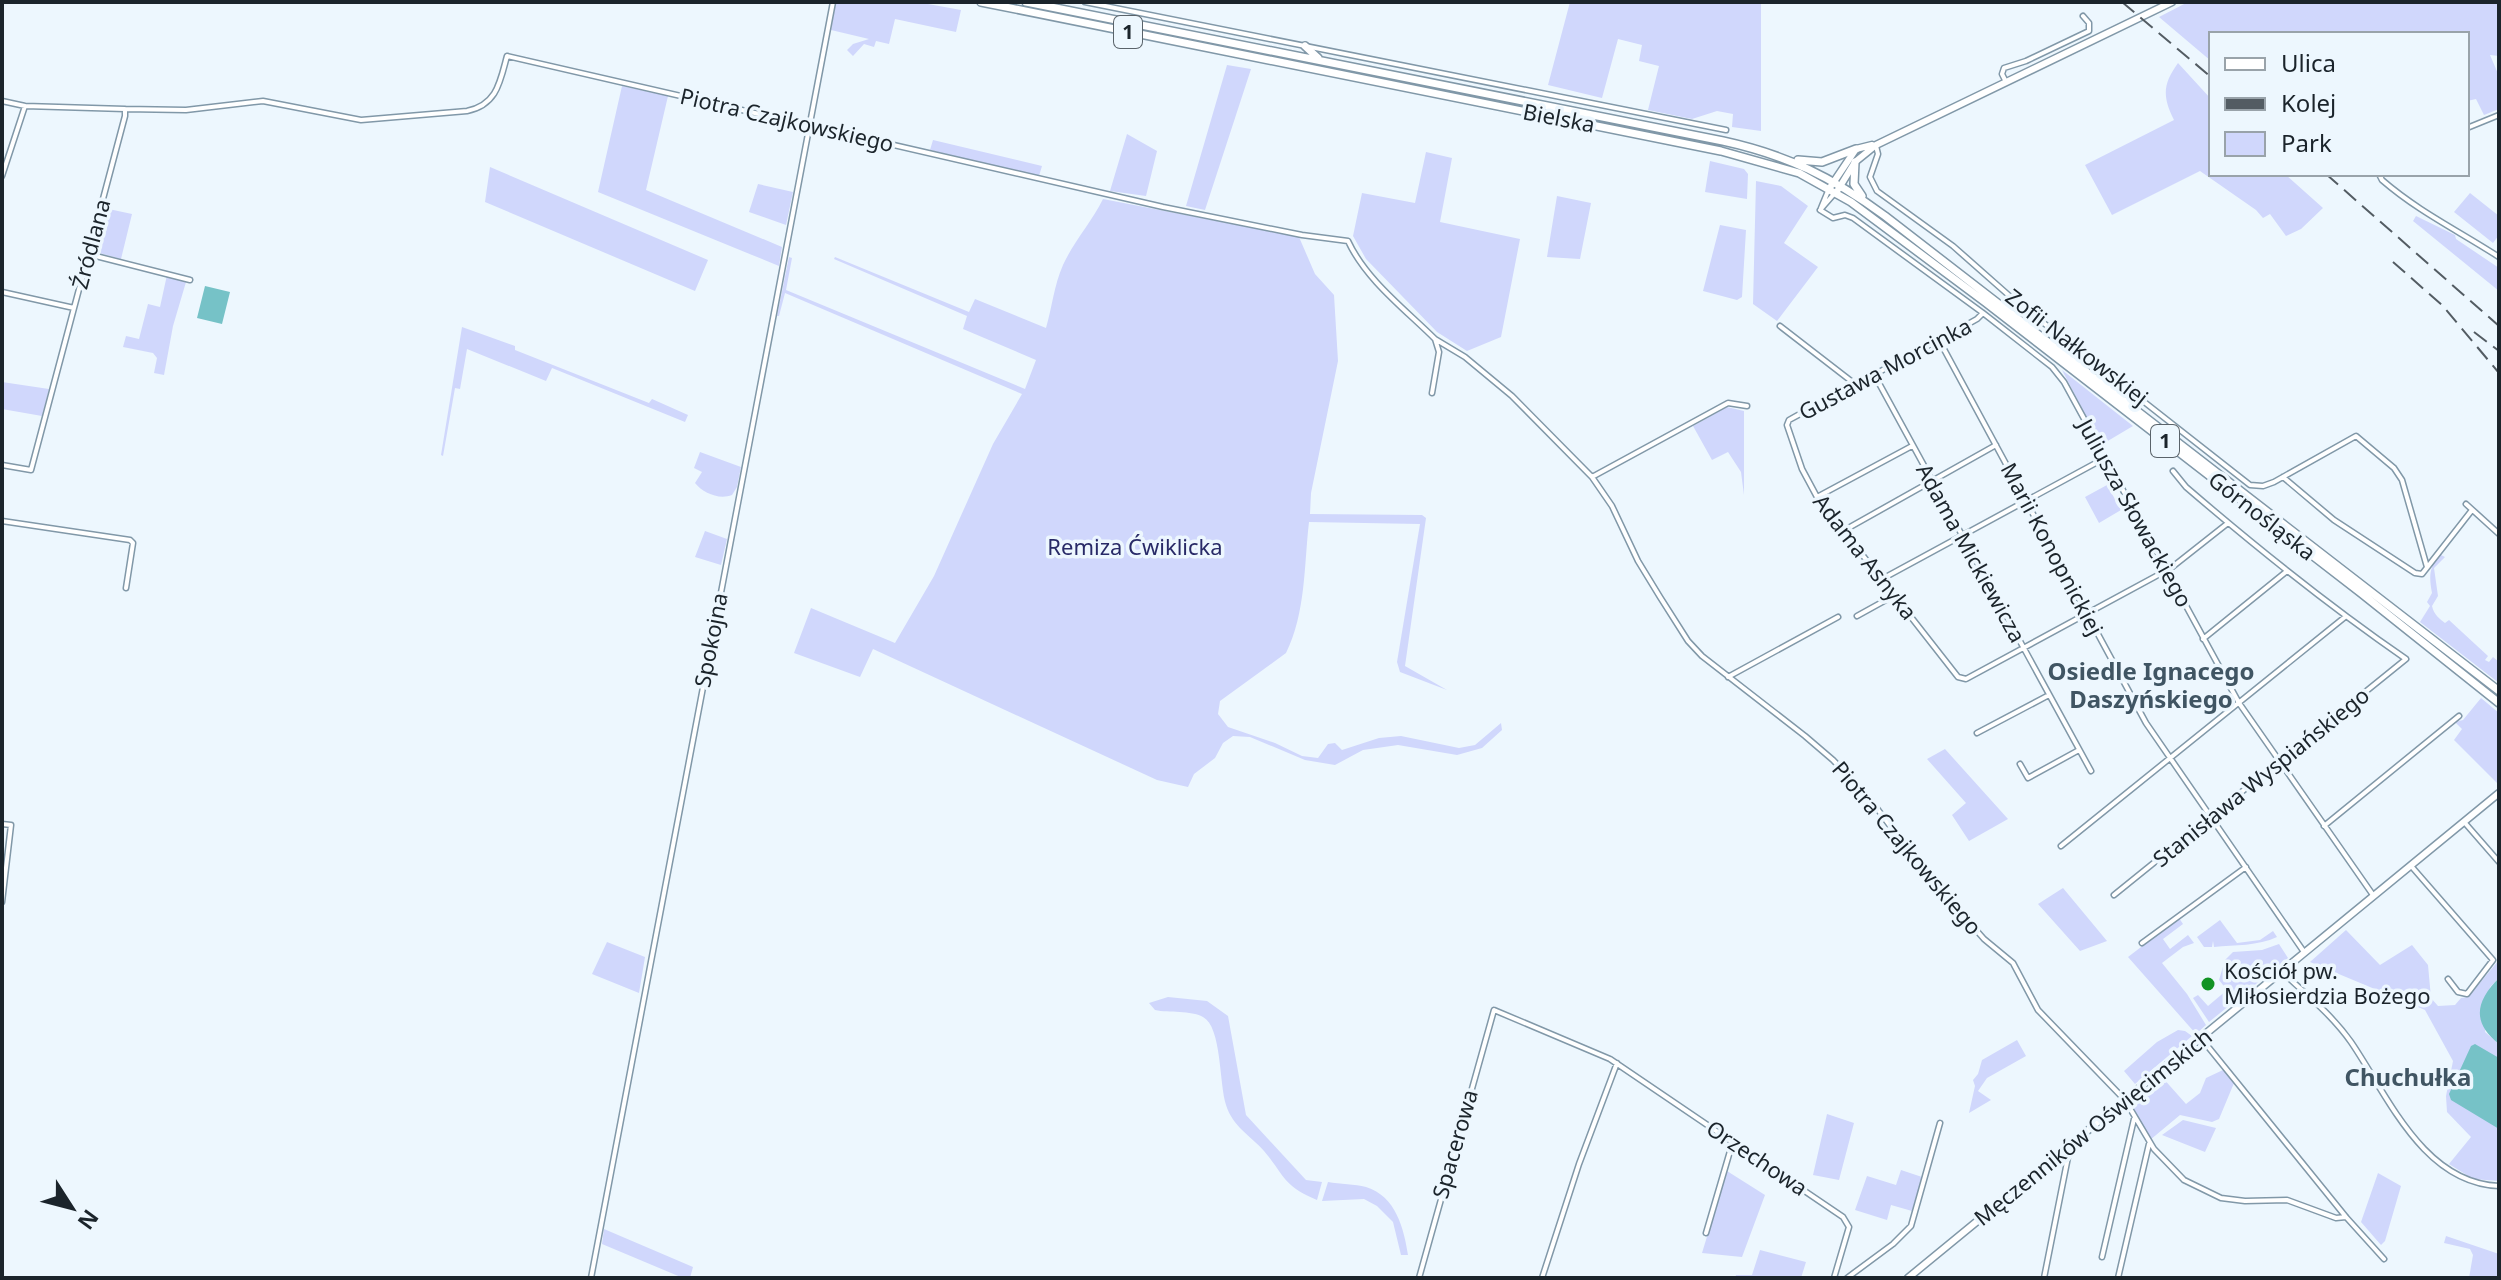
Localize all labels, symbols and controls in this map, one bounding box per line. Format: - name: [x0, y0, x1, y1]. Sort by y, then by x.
- road number: 1: [1114, 16, 1142, 48]
- legend: [2209, 32, 2469, 176]
- text: Ulica: [2281, 46, 2336, 79]
- street label: Piotra Czajkowskiego: [677, 80, 897, 158]
- text: Kolej: [2281, 86, 2336, 119]
- street label: Bielska: [1521, 95, 1598, 139]
- text: Park: [2281, 126, 2332, 159]
- street label: Źródlana: [64, 195, 116, 292]
- street label: Zofii Nałkowskiej: [2000, 281, 2155, 411]
- street label: Gustawa Morcinka: [1793, 310, 1976, 426]
- street label: Juliusza Słowackiego: [2071, 411, 2200, 612]
- road number: 1: [2151, 425, 2179, 457]
- street label: Marii Konopnickiej: [1995, 457, 2111, 640]
- street label: Adama Mickiewicza: [1910, 458, 2034, 647]
- street label: Górnośląska: [2203, 464, 2322, 567]
- street label: Adama Asnyka: [1807, 487, 1924, 626]
- park label: Remiza Ćwiklicka: [1047, 531, 1223, 561]
- street label: Spokojna: [686, 590, 734, 690]
- district label: Osiedle Ignacego Daszyńskiego: [2048, 654, 2254, 715]
- street label: Stanisława Wyspiańskiego: [2146, 680, 2375, 873]
- street label: Piotra Czajkowskiego: [1826, 754, 1989, 941]
- place label: Kościół pw. Miłosierdzia Bożego: [2224, 955, 2430, 1010]
- marker: Kościół pw. Miłosierdzia Bożego: [2199, 975, 2217, 993]
- street label: Męczenników Oświęcimskich: [1967, 1021, 2218, 1232]
- district label: Chuchułka: [2345, 1060, 2471, 1093]
- street label: Spacerowa: [1424, 1086, 1484, 1202]
- street label: Orzechowa: [1701, 1112, 1814, 1202]
- north arrow: [32, 1168, 112, 1248]
- text: N: [72, 1204, 106, 1236]

